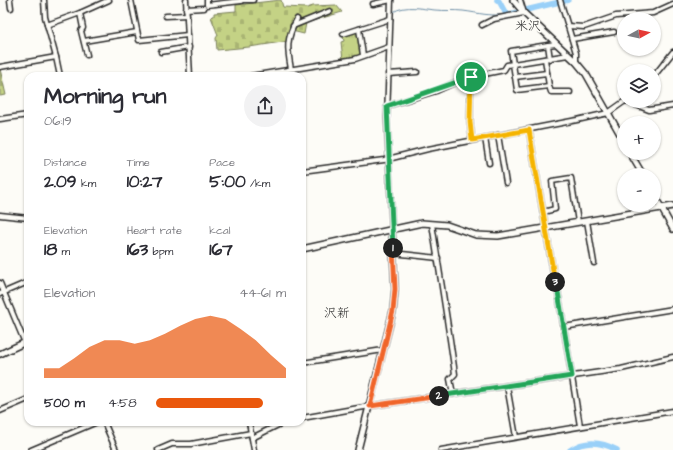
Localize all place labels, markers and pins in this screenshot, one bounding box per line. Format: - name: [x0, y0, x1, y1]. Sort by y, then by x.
- pin: [454, 60, 488, 94]
- pin: 1: [383, 238, 403, 258]
- pin: 3: [545, 272, 565, 292]
- pin: 2: [429, 386, 449, 406]

